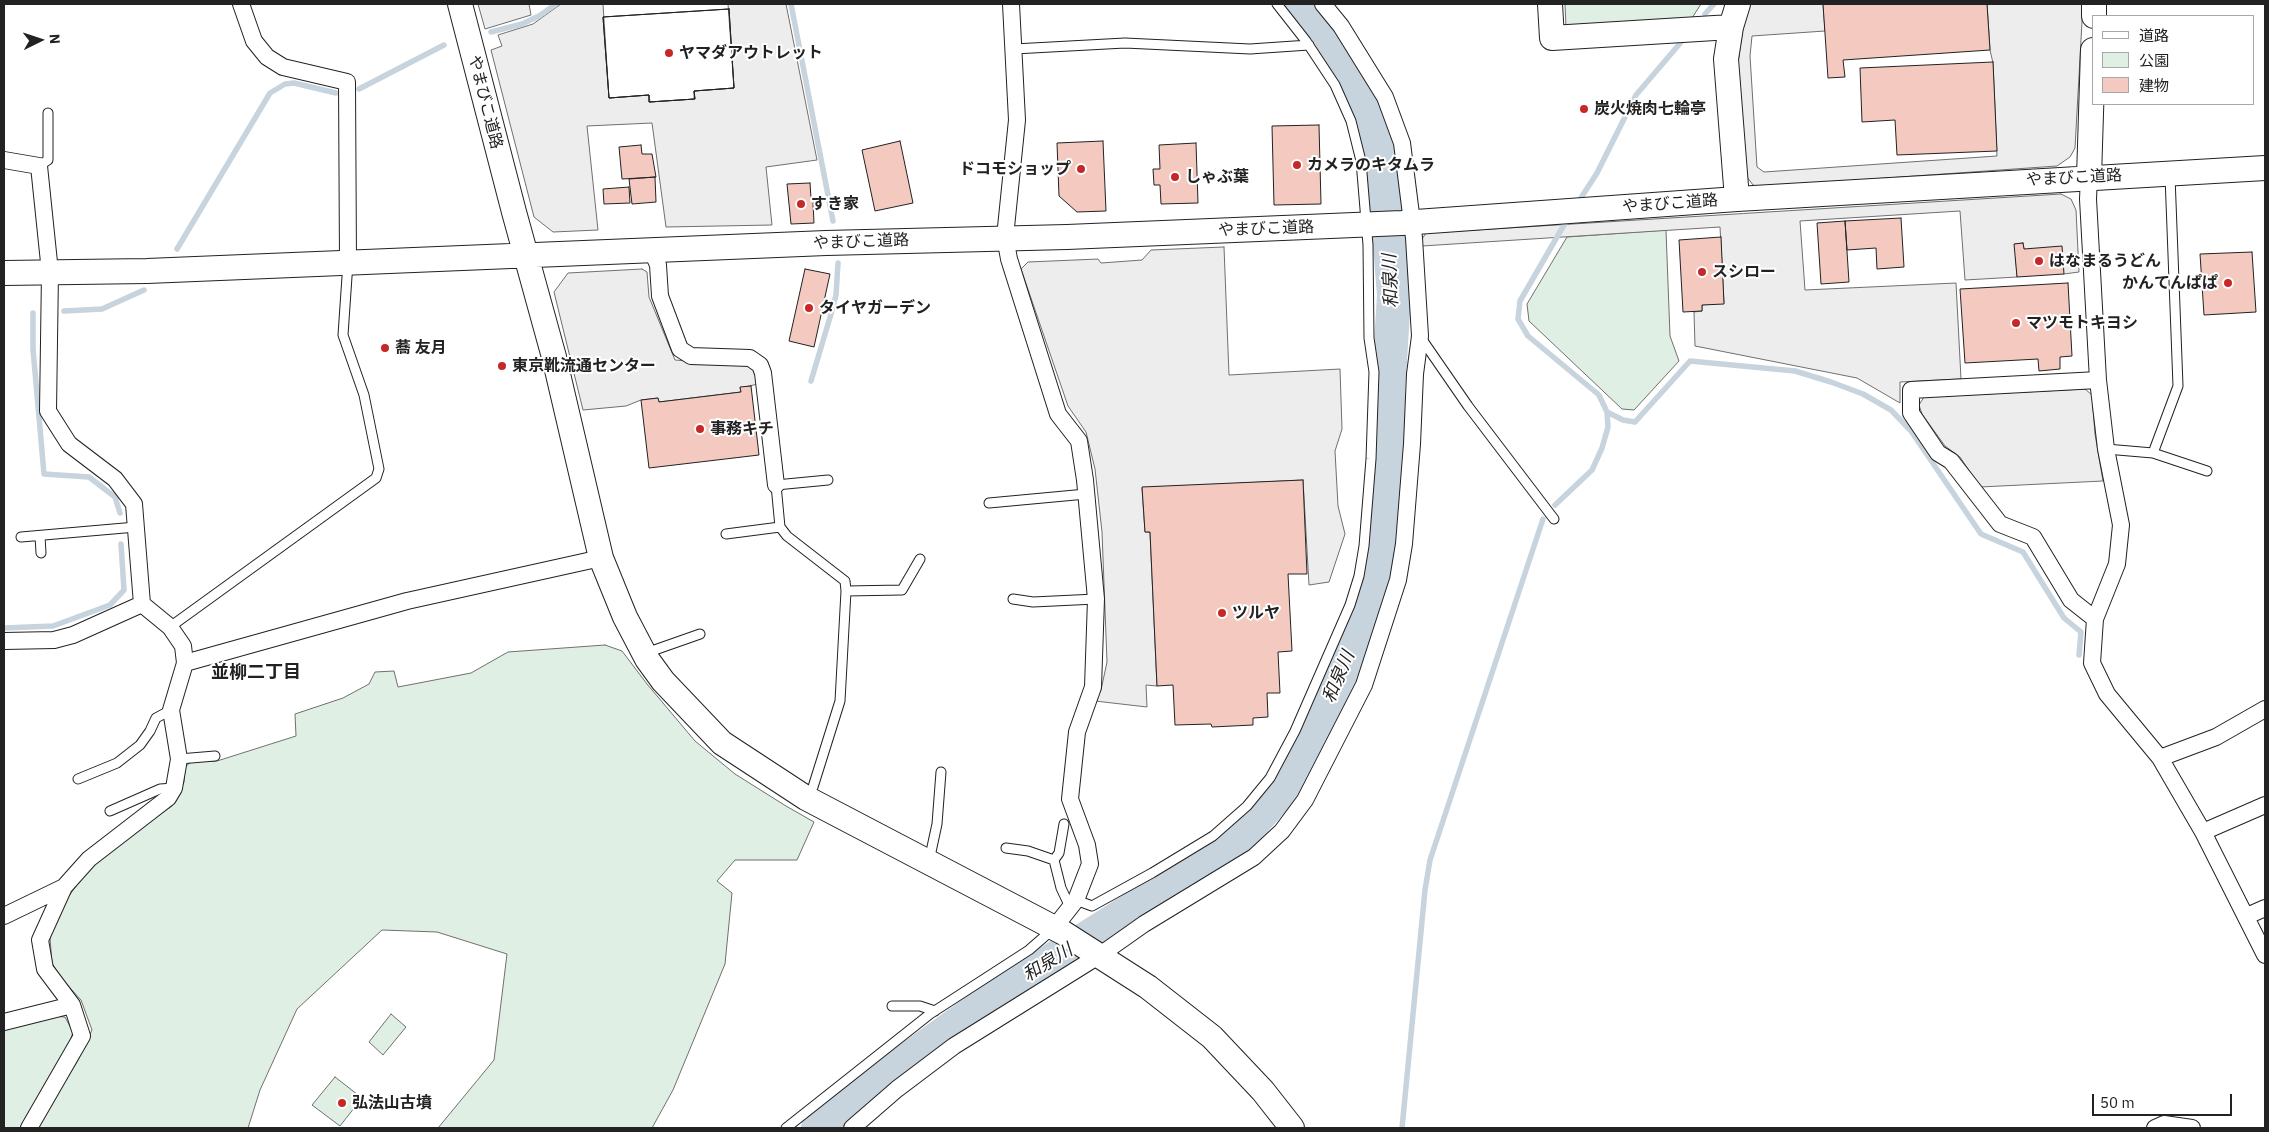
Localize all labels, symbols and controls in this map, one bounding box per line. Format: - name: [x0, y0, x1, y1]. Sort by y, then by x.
- north arrow: [15, 15, 65, 65]
- legend: [2092, 15, 2254, 105]
- text: 道路: [2139, 26, 2169, 45]
- text: N: [46, 33, 64, 45]
- place label: ヤマダアウトレット: [679, 43, 823, 63]
- marker: ヤマダアウトレット: [663, 47, 675, 59]
- text: 公園: [2139, 51, 2169, 70]
- street label: やまびこ道路: [464, 53, 506, 151]
- text: 建物: [2139, 76, 2169, 95]
- place label: 炭火焼肉七輪亭: [1594, 99, 1706, 119]
- marker: 炭火焼肉七輪亭: [1578, 103, 1590, 115]
- place label: カメラのキタムラ: [1307, 155, 1435, 175]
- place label: ドコモショップ: [959, 159, 1071, 179]
- marker: カメラのキタムラ: [1291, 159, 1303, 171]
- marker: ドコモショップ: [1075, 163, 1087, 175]
- street label: やまびこ道路: [2026, 166, 2122, 190]
- place label: しゃぶ葉: [1185, 167, 1249, 187]
- marker: しゃぶ葉: [1169, 171, 1181, 183]
- street label: やまびこ道路: [1621, 191, 1719, 217]
- place label: すき家: [811, 194, 859, 214]
- marker: すき家: [795, 198, 807, 210]
- street label: やまびこ道路: [1218, 218, 1314, 240]
- street label: やまびこ道路: [813, 231, 909, 253]
- place label: はなまるうどん: [2049, 251, 2161, 271]
- water label: 和泉川: [1379, 254, 1403, 308]
- marker: はなまるうどん: [2033, 255, 2045, 267]
- place label: スシロー: [1712, 262, 1776, 282]
- marker: スシロー: [1696, 266, 1708, 278]
- place label: かんてんぱぱ: [2122, 273, 2218, 293]
- marker: かんてんぱぱ: [2222, 277, 2234, 289]
- place label: タイヤガーデン: [819, 298, 931, 318]
- marker: タイヤガーデン: [803, 302, 815, 314]
- place label: マツモトキヨシ: [2026, 313, 2138, 333]
- marker: マツモトキヨシ: [2010, 317, 2022, 329]
- place label: 蕎 友月: [395, 338, 447, 358]
- marker: 蕎 友月: [379, 342, 391, 354]
- place label: 東京靴流通センター: [512, 356, 656, 376]
- marker: 東京靴流通センター: [496, 360, 508, 372]
- place label: 事務キチ: [710, 419, 774, 439]
- marker: 事務キチ: [694, 423, 706, 435]
- place label: ツルヤ: [1232, 603, 1280, 623]
- marker: ツルヤ: [1216, 607, 1228, 619]
- water label: 和泉川: [1319, 648, 1359, 706]
- district label: 並柳二丁目: [211, 662, 301, 684]
- water label: 和泉川: [1019, 940, 1077, 986]
- scale bar: [2094, 1084, 2234, 1116]
- place label: 弘法山古墳: [352, 1093, 432, 1113]
- text: 50 m: [2100, 1093, 2135, 1112]
- marker: 弘法山古墳: [336, 1097, 348, 1109]

